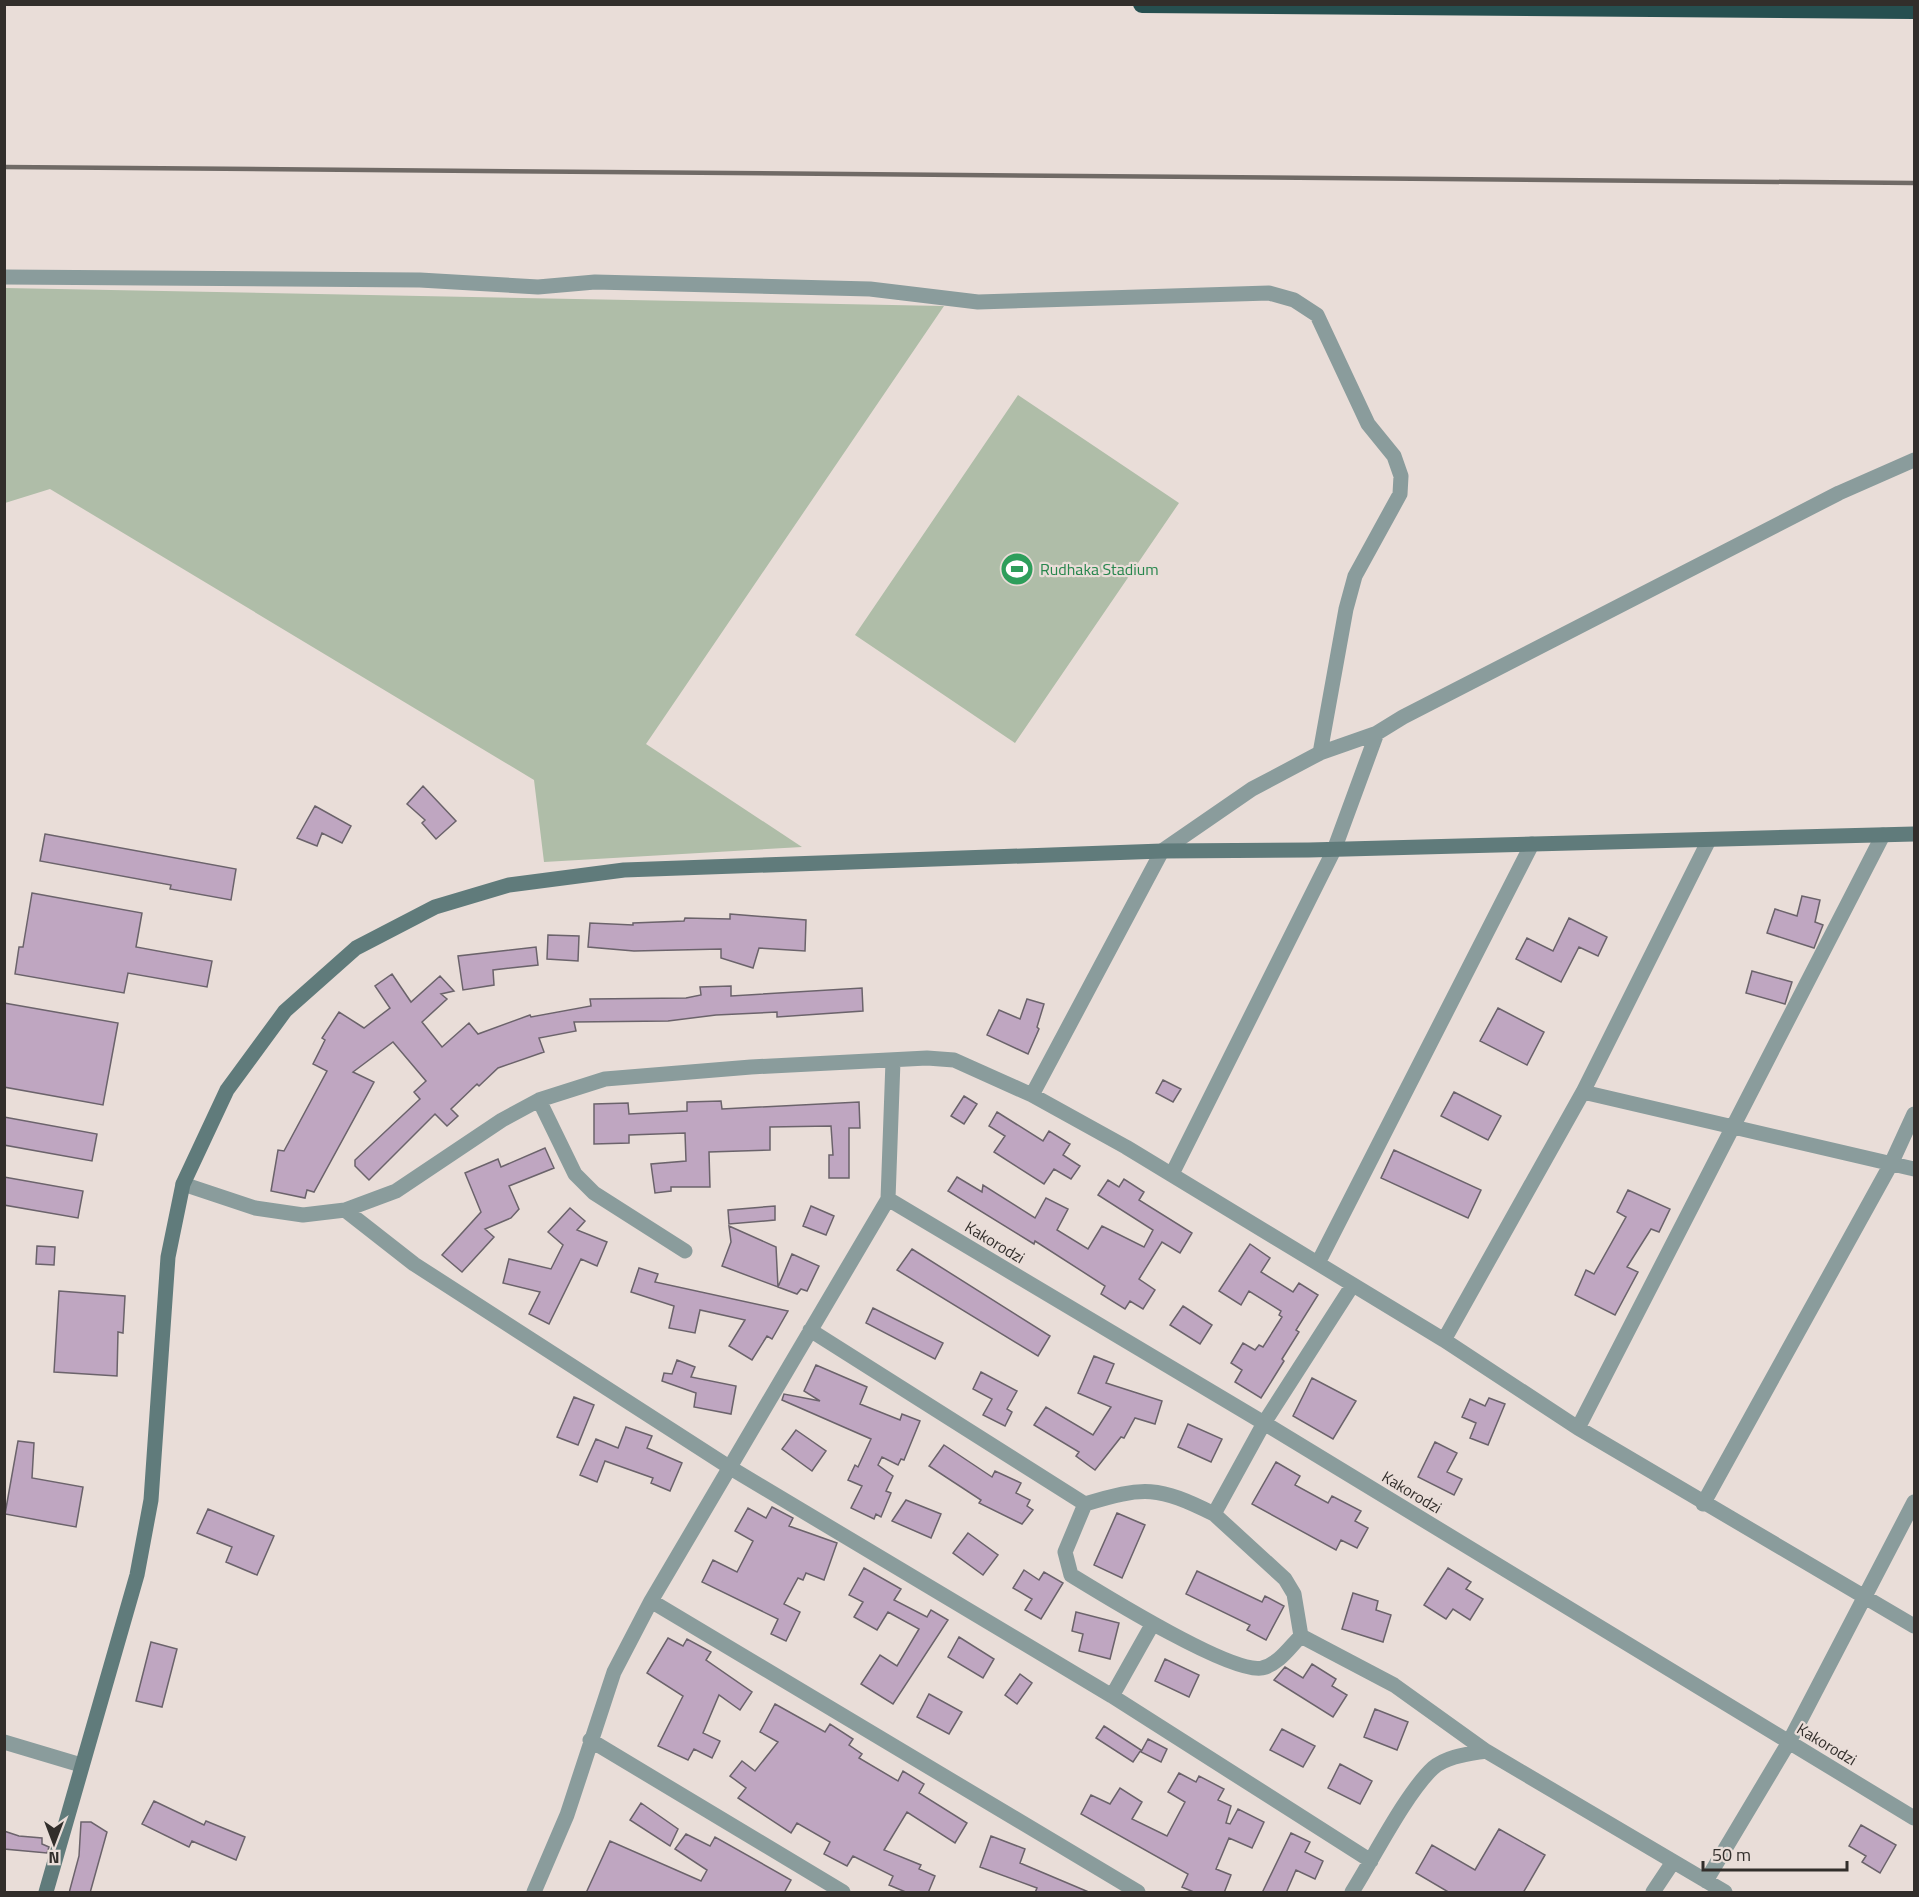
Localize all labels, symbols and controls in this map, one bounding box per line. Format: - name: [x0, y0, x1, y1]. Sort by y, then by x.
- sports icon: Rudhaka Stadium: [999, 551, 1035, 587]
- place label: Rudhaka Stadium: [1040, 557, 1159, 581]
- street label: Kakorodzi: [960, 1215, 1030, 1269]
- street label: Kakorodzi: [1377, 1465, 1447, 1519]
- street label: Kakorodzi: [1792, 1717, 1862, 1771]
- north arrow: [24, 1813, 84, 1873]
- scale bar: [1703, 1834, 1847, 1872]
- text: 50 m: [1712, 1841, 1751, 1868]
- text: N: [48, 1846, 60, 1870]

